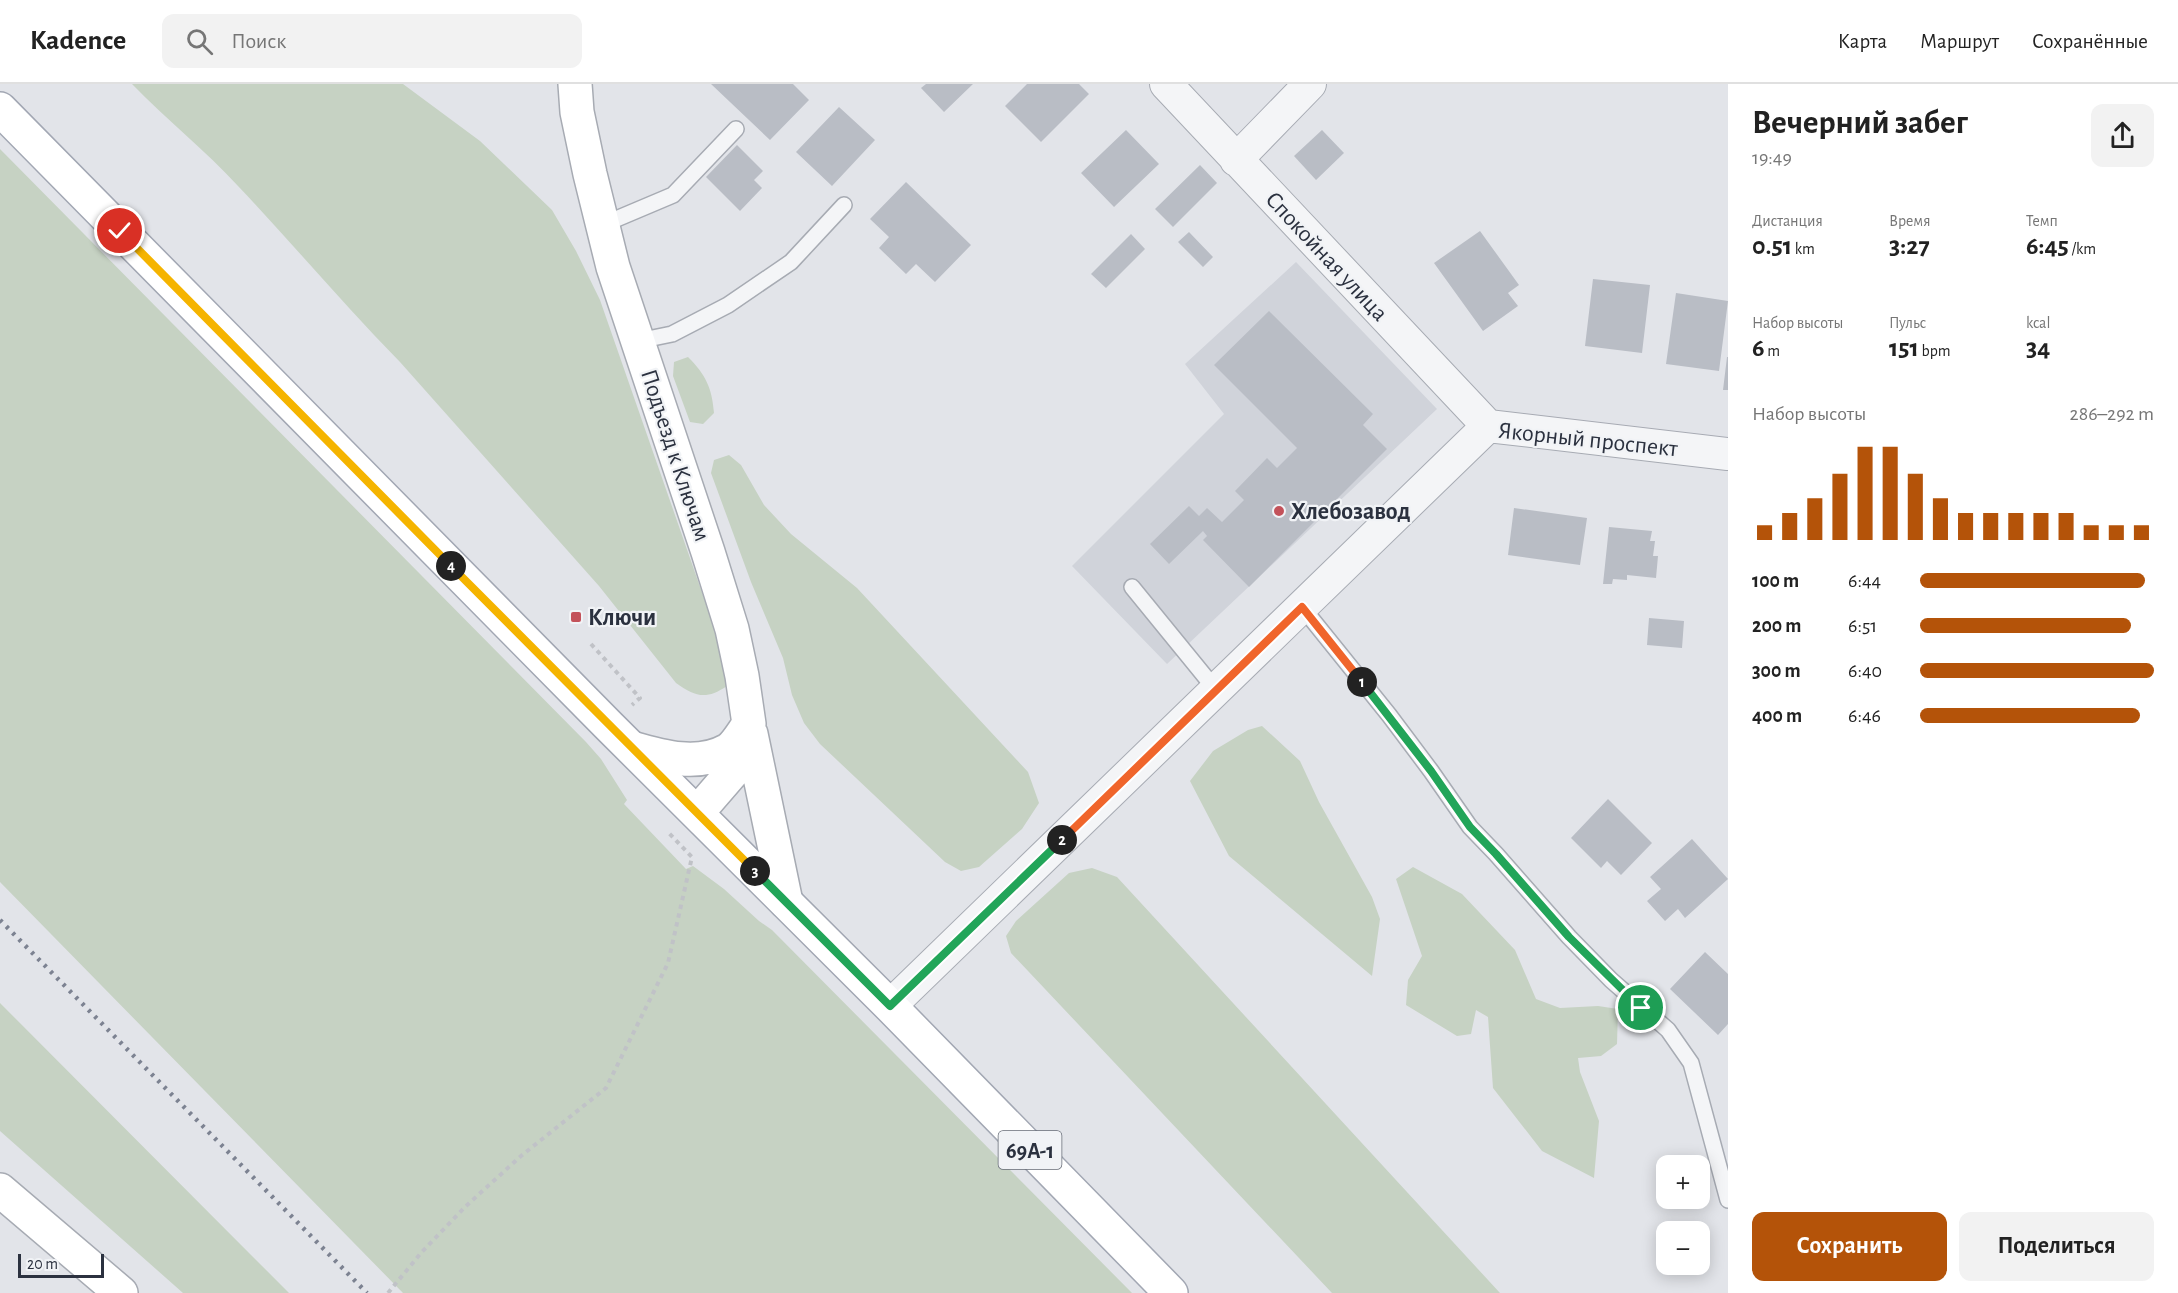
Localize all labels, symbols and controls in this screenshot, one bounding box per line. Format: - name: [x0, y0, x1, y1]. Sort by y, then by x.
- search box: [162, 14, 582, 68]
- icon: search: [183, 25, 216, 58]
- text: Kadence: [30, 27, 126, 55]
- text: Поиск: [231, 30, 286, 52]
- text: Карта: [1838, 31, 1887, 52]
- text: Маршрут: [1920, 31, 1999, 52]
- text: Сохранённые: [2032, 31, 2148, 52]
- button: share: [2091, 104, 2154, 167]
- text: Вечерний забег: [1752, 107, 1968, 140]
- text: 19:49: [1752, 148, 1792, 168]
- street label: Спокойная улица: [1260, 187, 1392, 326]
- pin: [94, 205, 145, 256]
- text: Дистанция: [1752, 213, 1823, 229]
- text: Время: [1889, 213, 1931, 229]
- text: Темп: [2026, 213, 2058, 229]
- icon: check: [103, 214, 136, 247]
- text: 0.51: [1752, 233, 1792, 259]
- text: 3:27: [1889, 233, 1930, 259]
- text: 6:45: [2026, 233, 2069, 259]
- text: km: [1792, 241, 1815, 257]
- text: /km: [2069, 241, 2096, 257]
- text: Набор высоты: [1752, 315, 1843, 331]
- text: Пульс: [1889, 315, 1926, 331]
- text: kcal: [2026, 315, 2050, 331]
- text: 6: [1752, 335, 1765, 361]
- text: 151: [1889, 335, 1919, 361]
- text: 34: [2026, 335, 2050, 361]
- text: m: [1765, 343, 1780, 359]
- text: bpm: [1919, 343, 1951, 359]
- street label: Подъезд к Ключам: [636, 366, 714, 544]
- text: Набор высоты: [1752, 404, 1866, 424]
- text: 286–292 m: [2070, 404, 2154, 424]
- street label: Якорный проспект: [1497, 419, 1679, 461]
- place label: Хлебозавод: [1291, 500, 1410, 524]
- marker: Хлебозавод: [1272, 504, 1286, 518]
- pin: 4: [436, 551, 466, 581]
- text: 4: [447, 558, 455, 574]
- text: 100 m: [1752, 571, 1799, 591]
- text: 6:44: [1848, 571, 1881, 591]
- place label: Ключи: [588, 606, 656, 630]
- marker: Ключи: [569, 610, 583, 624]
- text: 200 m: [1752, 616, 1801, 636]
- text: 6:51: [1848, 616, 1877, 636]
- text: 300 m: [1752, 661, 1801, 681]
- text: 6:40: [1848, 661, 1882, 681]
- pin: 1: [1347, 667, 1377, 697]
- text: 1: [1359, 674, 1365, 690]
- text: 400 m: [1752, 706, 1802, 726]
- text: 6:46: [1848, 706, 1881, 726]
- pin: 2: [1047, 825, 1077, 855]
- text: 2: [1058, 832, 1066, 848]
- pin: 3: [740, 856, 770, 886]
- text: 3: [752, 863, 758, 879]
- pin: [1615, 982, 1666, 1033]
- icon: arrive: [1624, 991, 1657, 1024]
- road number: 69А-1: [998, 1131, 1062, 1169]
- map controls: [1656, 1155, 1710, 1275]
- button: +: [1656, 1155, 1710, 1209]
- button: Сохранить: [1752, 1212, 1947, 1281]
- button: Поделиться: [1959, 1212, 2154, 1281]
- button: −: [1656, 1221, 1710, 1275]
- scale bar: [18, 1251, 104, 1278]
- text: 20 m: [27, 1256, 58, 1272]

